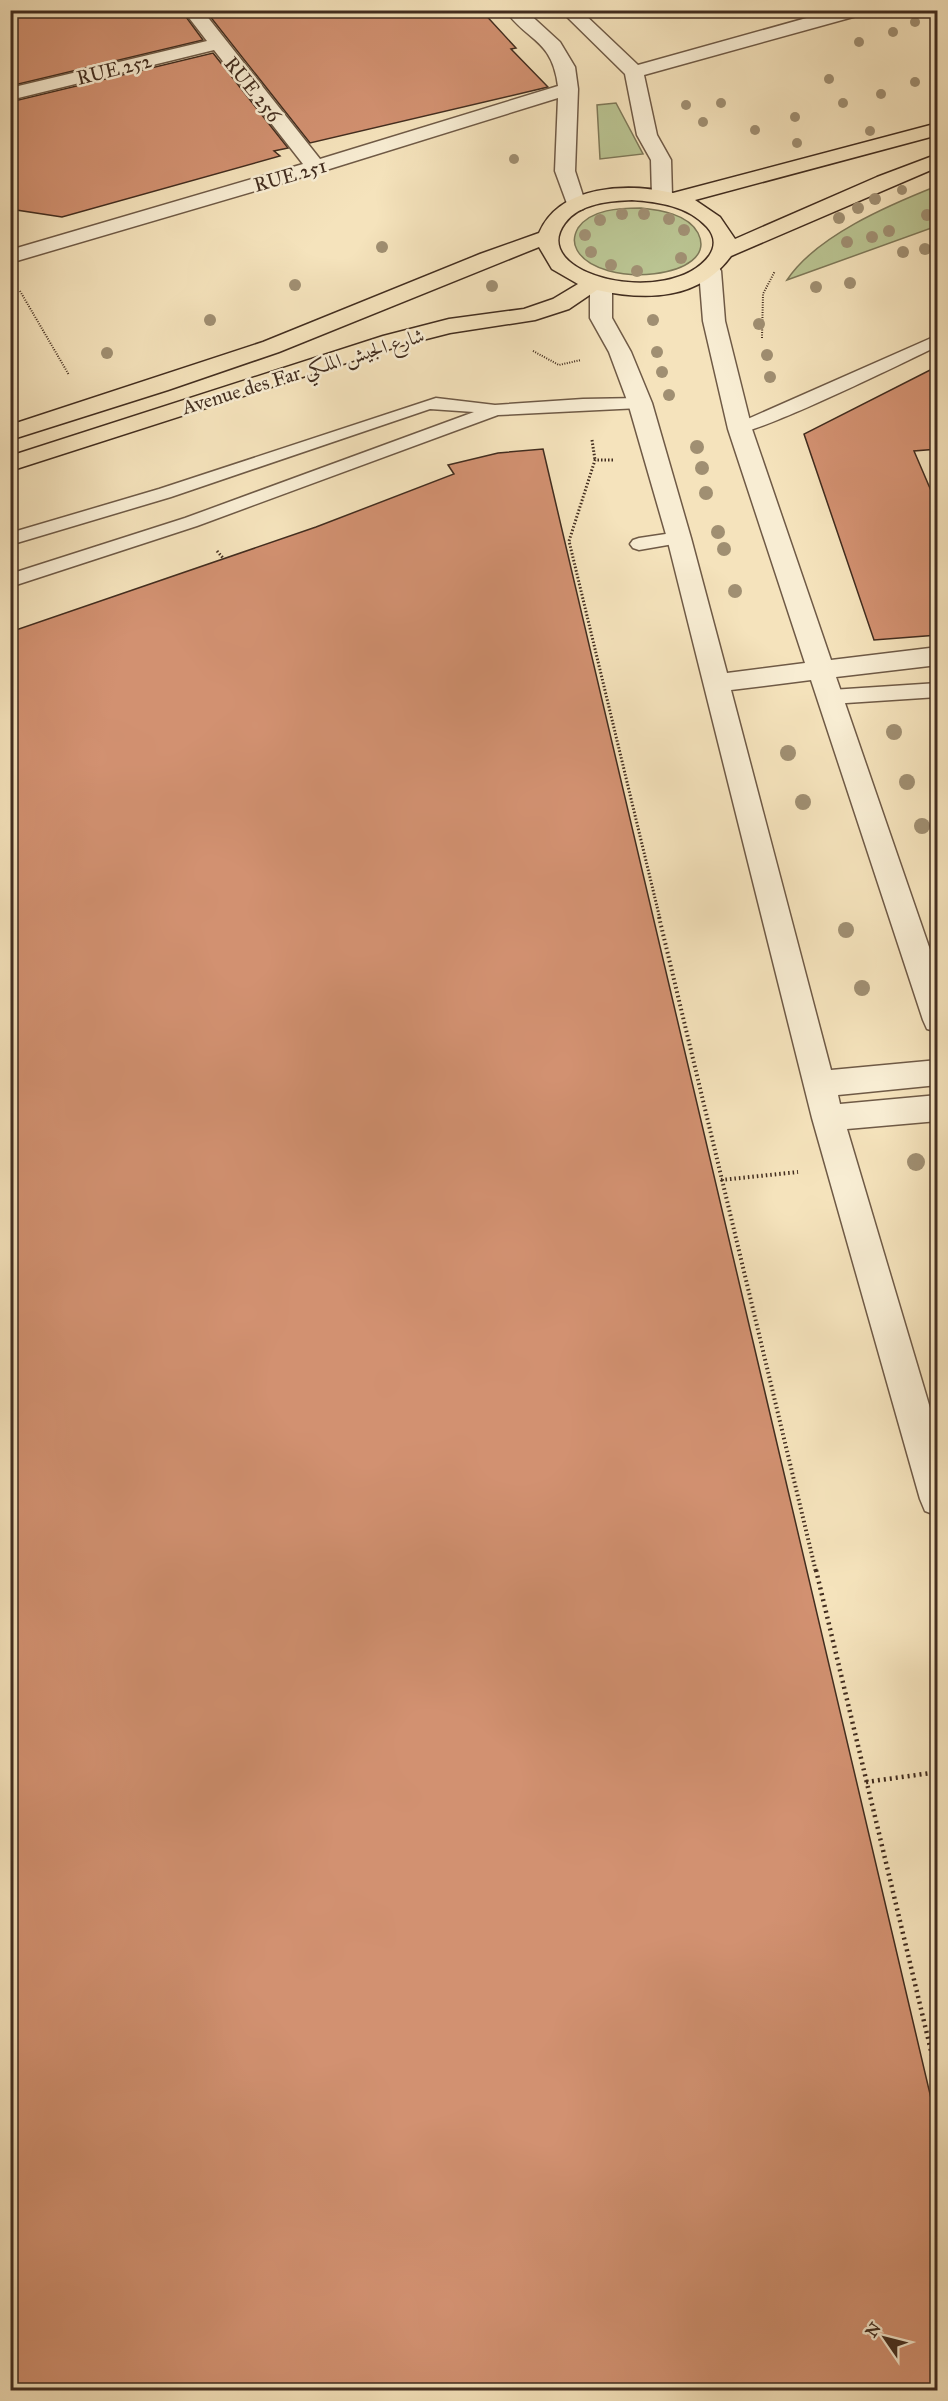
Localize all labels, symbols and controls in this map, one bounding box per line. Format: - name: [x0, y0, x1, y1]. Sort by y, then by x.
- street label: RUE 252: [74, 48, 154, 90]
- street label: RUE 256: [219, 51, 287, 127]
- street label: RUE 251: [251, 153, 329, 197]
- street label: Avenue des Far شارع الجيش الملكي: [178, 323, 429, 426]
- north arrow: [855, 2308, 915, 2368]
- text: N: [861, 2318, 885, 2341]

